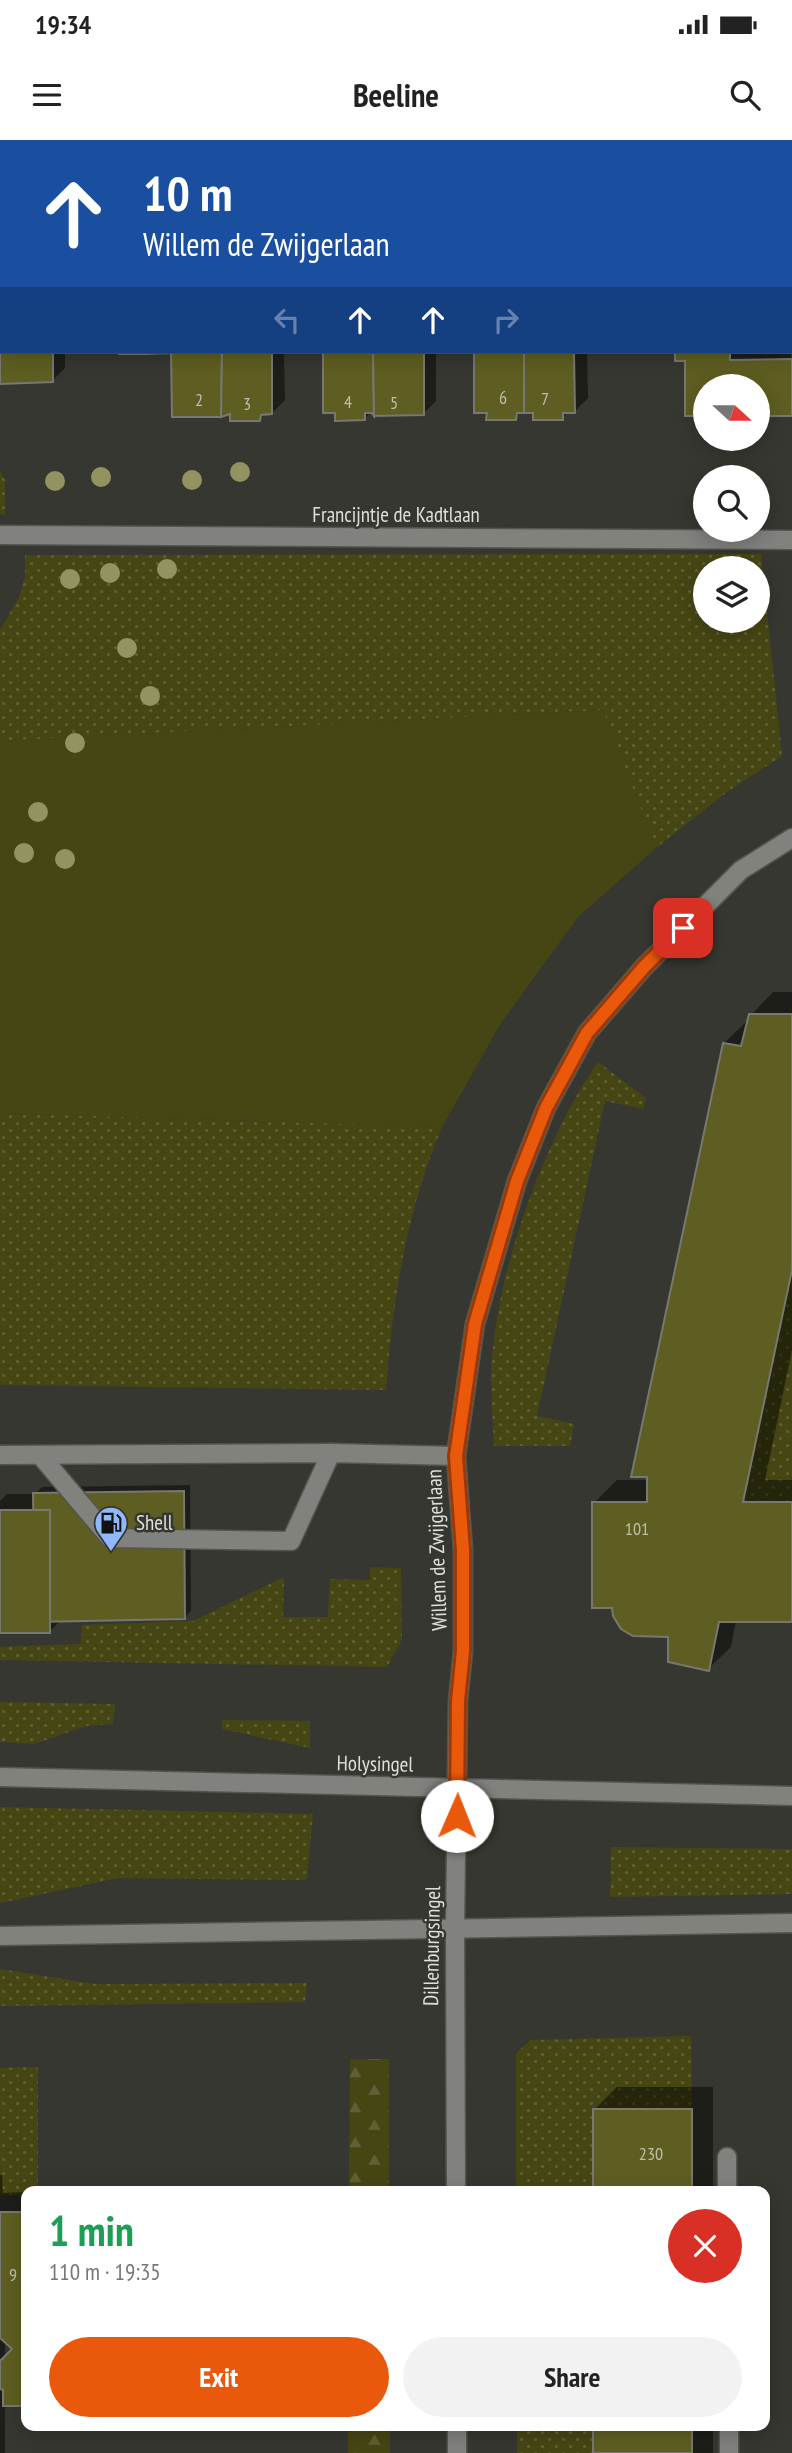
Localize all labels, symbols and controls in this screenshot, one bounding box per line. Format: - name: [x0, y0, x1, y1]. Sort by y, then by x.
- text: 19:34: [35, 8, 91, 41]
- text: Beeline: [353, 74, 439, 116]
- icon: menu: [28, 76, 66, 114]
- icon: search: [726, 76, 764, 114]
- text: 10 m: [143, 161, 232, 225]
- icon: ahead: [28, 168, 119, 259]
- text: Willem de Zwijgerlaan: [143, 223, 390, 265]
- icon: left: [268, 301, 306, 339]
- icon: ahead: [341, 301, 379, 339]
- icon: ahead: [414, 301, 452, 339]
- icon: right: [487, 301, 525, 339]
- north arrow: [693, 374, 770, 452]
- map controls: [693, 374, 770, 633]
- house number: 6: [499, 386, 507, 409]
- house number: 7: [541, 387, 549, 410]
- house number: 2: [195, 388, 203, 411]
- house number: 4: [344, 390, 352, 413]
- house number: 5: [390, 391, 398, 414]
- house number: 3: [243, 392, 251, 415]
- button: search: [693, 465, 770, 542]
- street label: Francijntje de Kadtlaan: [312, 501, 480, 528]
- button: layers: [693, 556, 770, 633]
- pin: [653, 898, 713, 958]
- icon: arrive: [664, 909, 702, 947]
- street label: Willem de Zwijgerlaan: [420, 1469, 453, 1631]
- fuel station icon: Shell: [92, 1504, 130, 1553]
- place label: Shell: [136, 1509, 173, 1536]
- house number: 101: [625, 1517, 649, 1540]
- street label: Holysingel: [336, 1749, 414, 1778]
- position arrow: [420, 1779, 494, 1853]
- street label: Dillenburgsingel: [417, 1886, 446, 2006]
- house number: 230: [639, 2142, 663, 2165]
- text: 1 min: [49, 2203, 134, 2258]
- button: close: [668, 2209, 742, 2283]
- text: 110 m · 19:35: [49, 2257, 161, 2286]
- house number: 9: [9, 2263, 17, 2286]
- button: Exit: [49, 2337, 389, 2417]
- button: Share: [403, 2337, 742, 2417]

